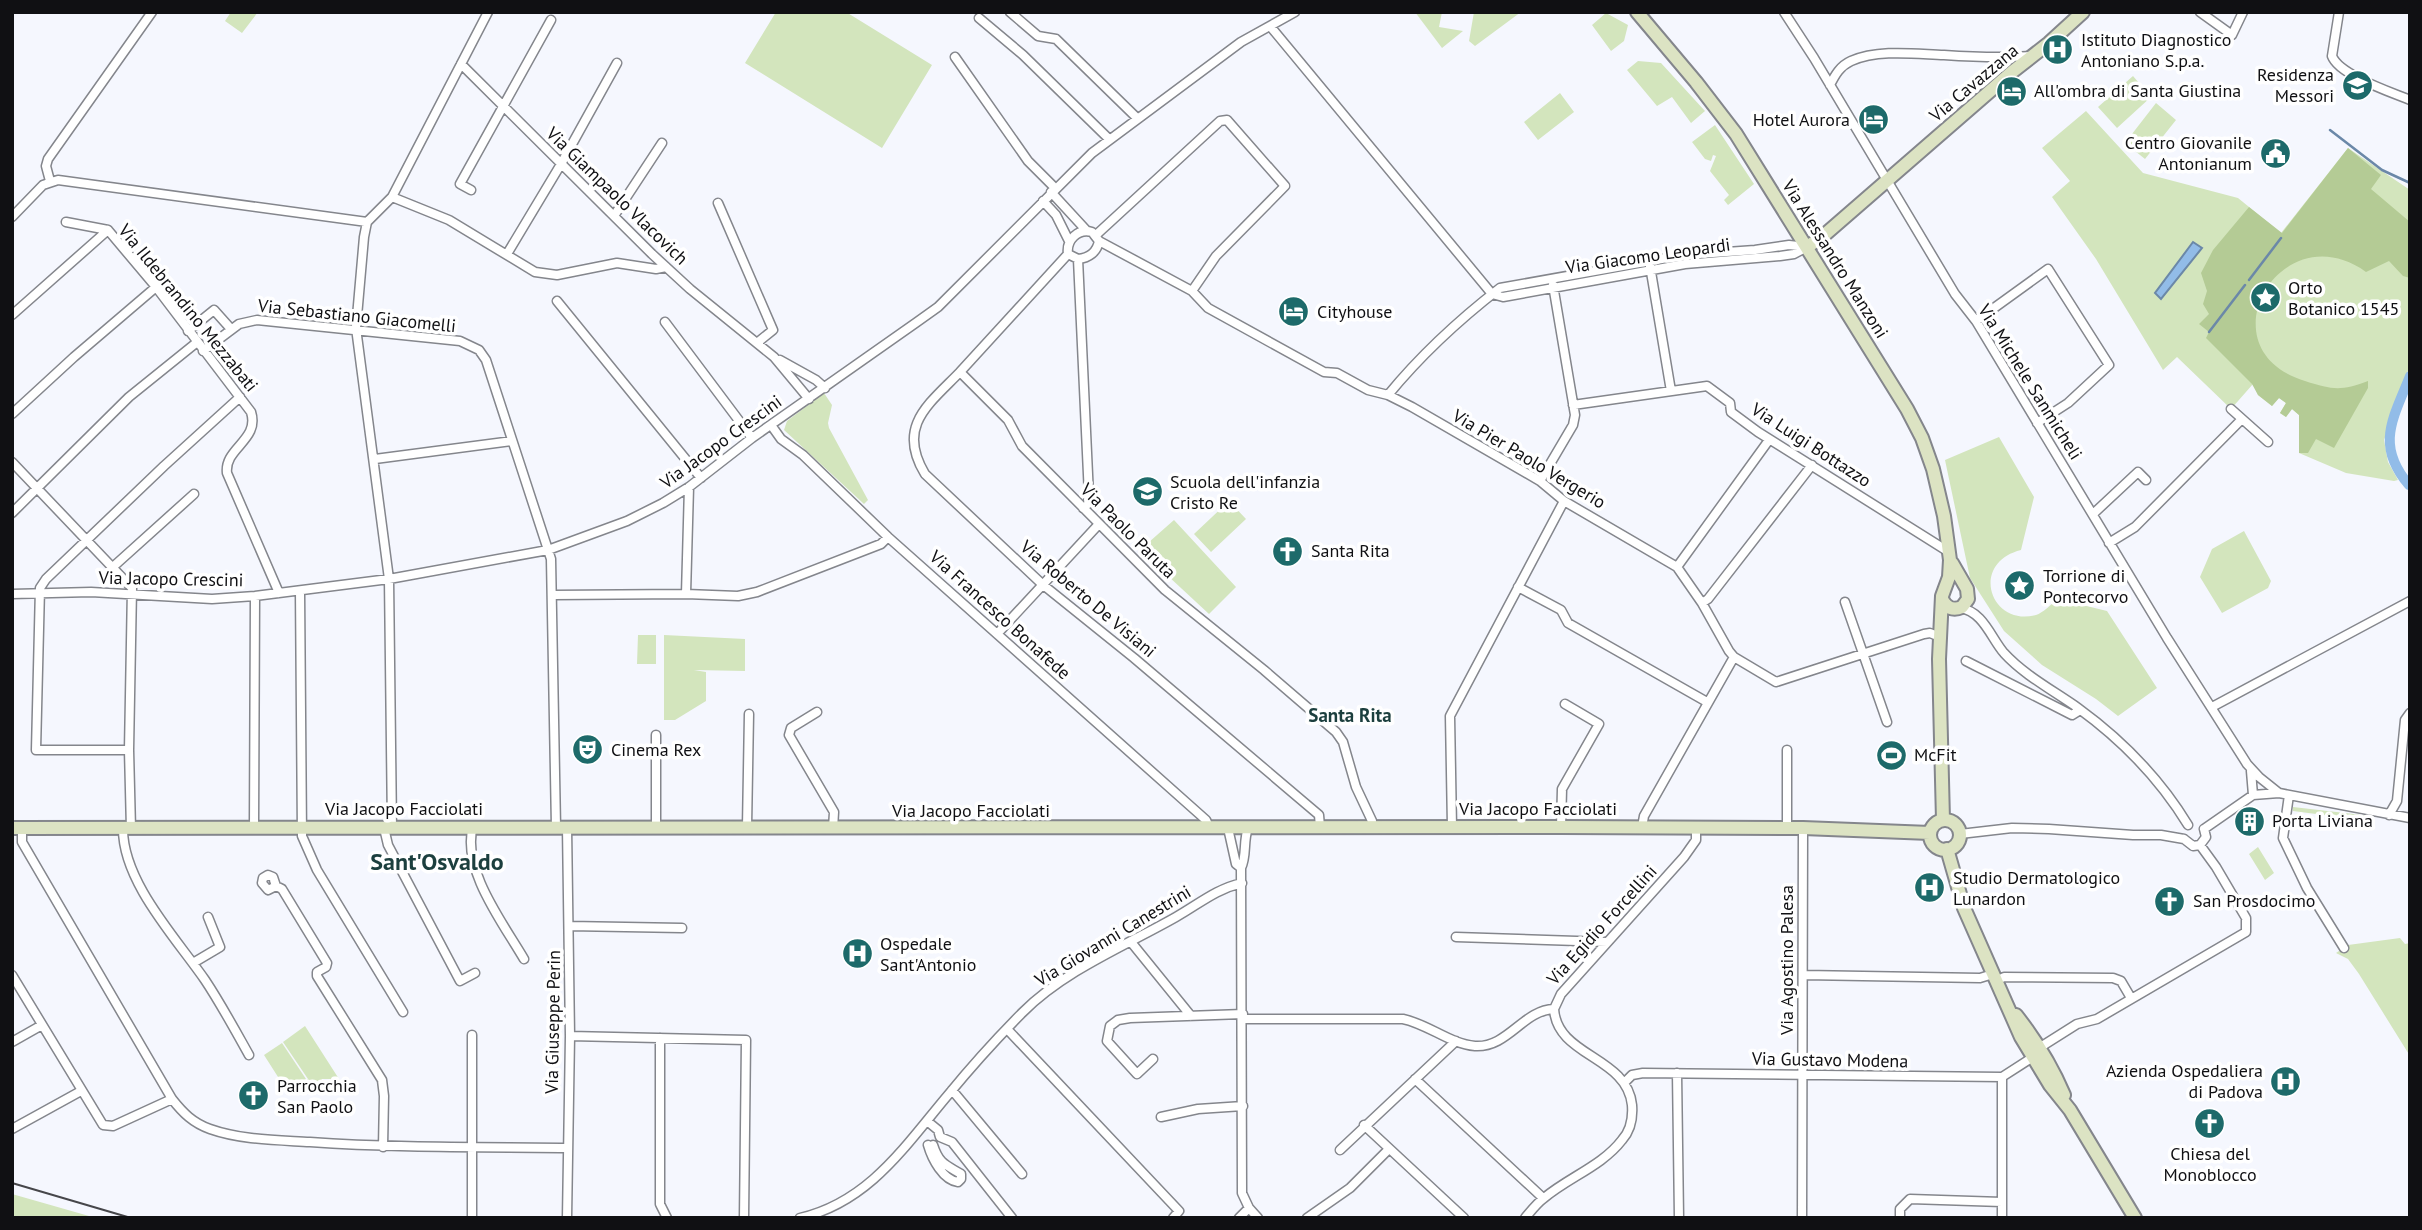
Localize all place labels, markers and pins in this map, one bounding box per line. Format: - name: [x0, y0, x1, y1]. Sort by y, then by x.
- place label: Istituto Diagnostico Antoniano S.p.a.: [2081, 28, 2231, 72]
- hospital icon: Istituto Diagnostico Antoniano S.p.a.: [2041, 33, 2075, 67]
- place label: Residenza Messori: [2257, 63, 2334, 107]
- school or university icon: Residenza Messori: [2340, 68, 2374, 102]
- hotel icon: All'ombra di Santa Giustina: [1994, 74, 2028, 108]
- place label: All'ombra di Santa Giustina: [2034, 79, 2241, 102]
- hotel icon: Hotel Aurora: [1856, 103, 1890, 137]
- place label: Hotel Aurora: [1753, 108, 1850, 131]
- place label: Centro Giovanile Antonianum: [2125, 131, 2252, 175]
- public building icon: Centro Giovanile Antonianum: [2258, 136, 2292, 170]
- place label: Orto Botanico 1545: [2288, 276, 2399, 320]
- place icon: Orto Botanico 1545: [2248, 281, 2282, 315]
- hotel icon: Cityhouse: [1277, 295, 1311, 329]
- place label: Cityhouse: [1317, 300, 1393, 323]
- place label: Scuola dell'infanzia Cristo Re: [1170, 470, 1320, 514]
- school or university icon: Scuola dell'infanzia Cristo Re: [1130, 475, 1164, 509]
- church icon: Santa Rita: [1271, 534, 1305, 568]
- place label: Santa Rita: [1311, 539, 1390, 562]
- place label: Torrione di Pontecorvo: [2043, 564, 2128, 608]
- place icon: Torrione di Pontecorvo: [2003, 569, 2037, 603]
- theatre icon: Cinema Rex: [571, 733, 605, 767]
- place label: Cinema Rex: [611, 738, 701, 761]
- sports icon: McFit: [1874, 738, 1908, 772]
- place label: McFit: [1914, 743, 1957, 766]
- building icon: Porta Liviana: [2232, 804, 2266, 838]
- place label: Porta Liviana: [2272, 809, 2373, 832]
- place label: Studio Dermatologico Lunardon: [1953, 866, 2120, 910]
- hospital icon: Studio Dermatologico Lunardon: [1913, 871, 1947, 905]
- church icon: San Prosdocimo: [2153, 884, 2187, 918]
- place label: San Prosdocimo: [2193, 889, 2315, 912]
- place label: Ospedale Sant'Antonio: [880, 932, 976, 976]
- hospital icon: Ospedale Sant'Antonio: [840, 937, 874, 971]
- place label: Azienda Ospedaliera di Padova: [2106, 1059, 2263, 1103]
- hospital icon: Azienda Ospedaliera di Padova: [2269, 1064, 2303, 1098]
- place label: Parrocchia San Paolo: [277, 1074, 357, 1118]
- church icon: Parrocchia San Paolo: [237, 1079, 271, 1113]
- church icon: Chiesa del Monoblocco: [2193, 1107, 2227, 1141]
- place label: Chiesa del Monoblocco: [2163, 1142, 2257, 1186]

